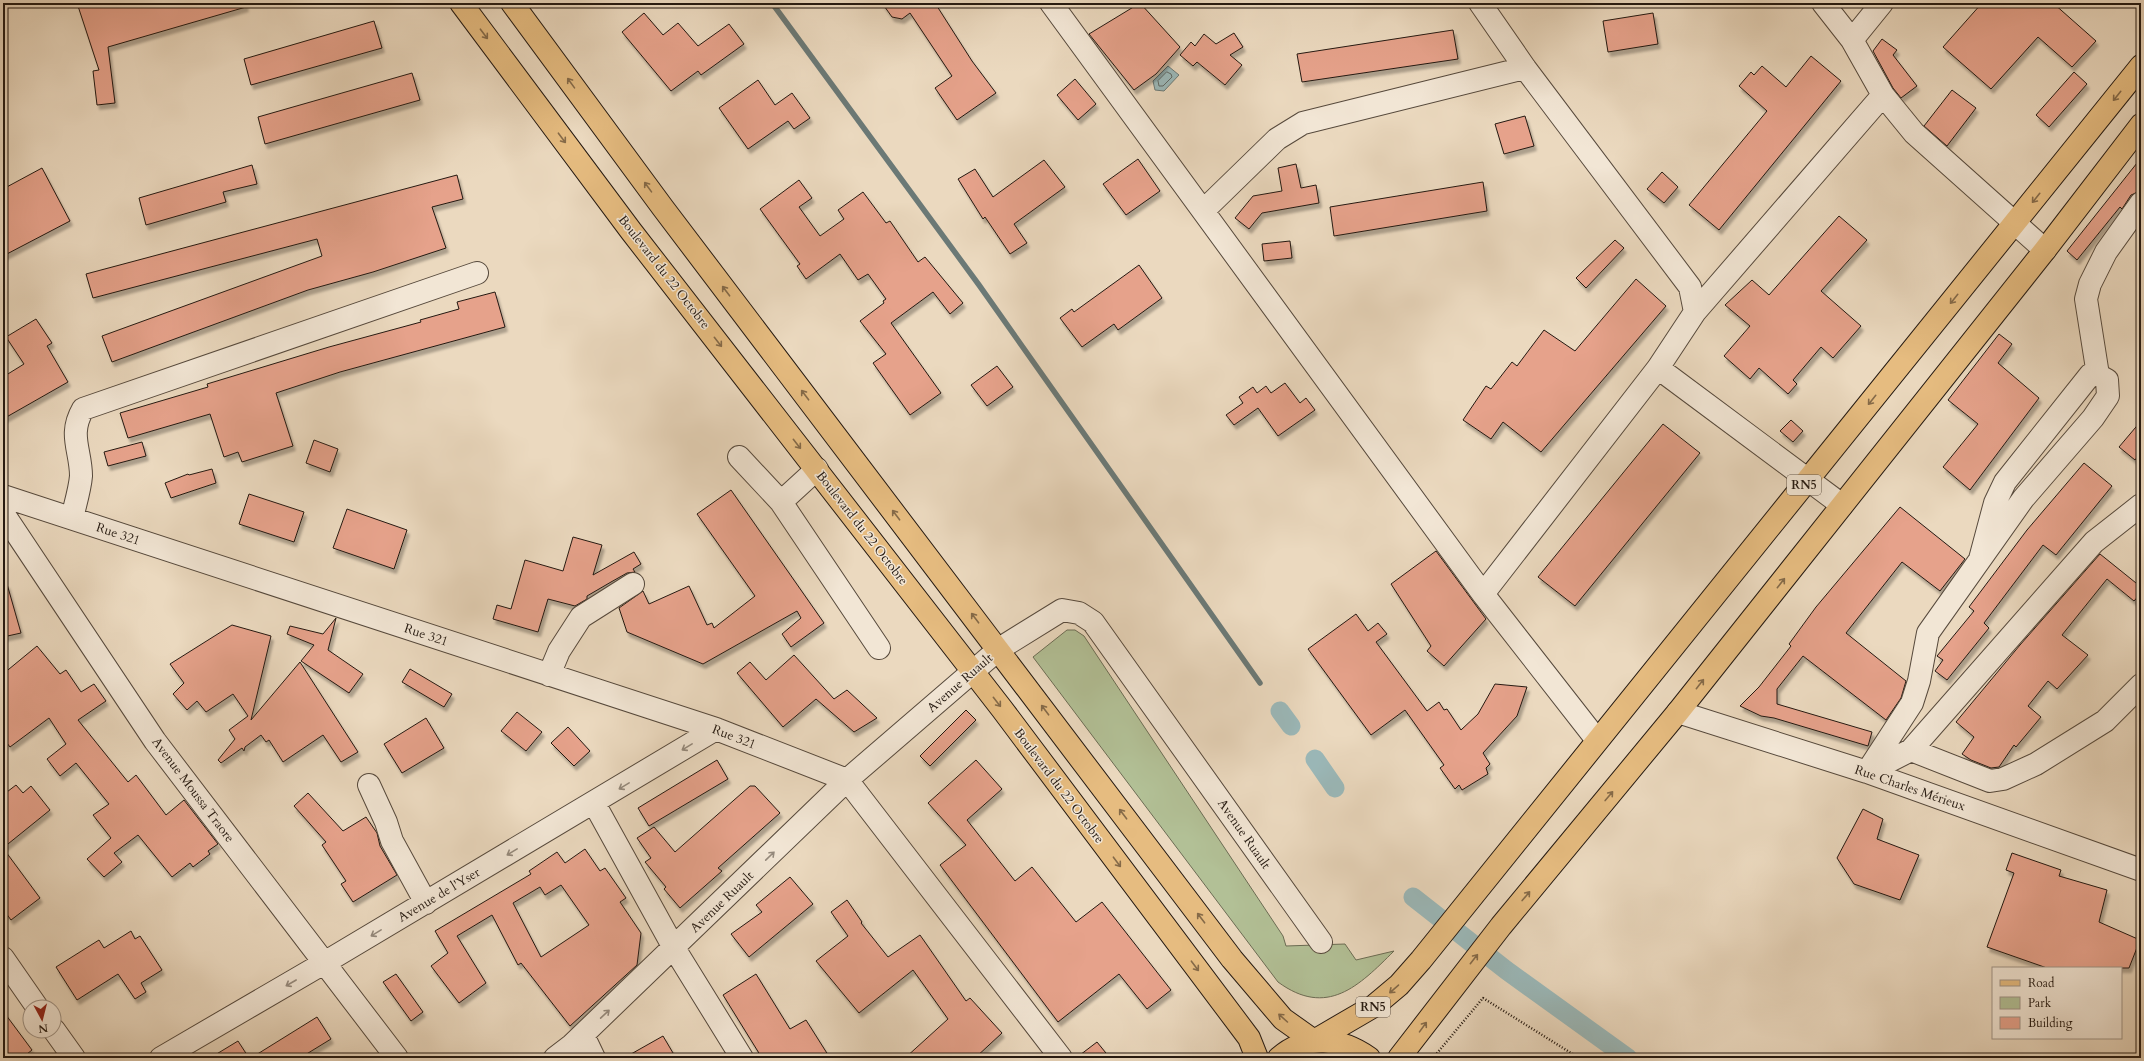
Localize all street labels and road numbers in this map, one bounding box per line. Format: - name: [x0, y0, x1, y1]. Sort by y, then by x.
- street label: Boulevard du 22 Octobre: [614, 211, 714, 333]
- street label: Boulevard du 22 Octobre: [812, 467, 912, 589]
- road number: RN5: [1787, 475, 1821, 495]
- street label: Rue 321: [94, 518, 142, 550]
- street label: Rue 321: [402, 619, 450, 651]
- street label: Avenue Ruault: [923, 649, 997, 717]
- street label: Rue 321: [710, 720, 758, 754]
- street label: Boulevard du 22 Octobre: [1010, 725, 1108, 847]
- street label: Avenue Moussa Traore: [147, 734, 239, 846]
- street label: Rue Charles Mérieux: [1852, 761, 1968, 816]
- street label: Avenue Ruault: [1213, 795, 1275, 873]
- street label: Avenue de l'Yser: [395, 863, 484, 927]
- street label: Avenue Ruault: [686, 867, 758, 937]
- road number: RN5: [1356, 997, 1390, 1017]

